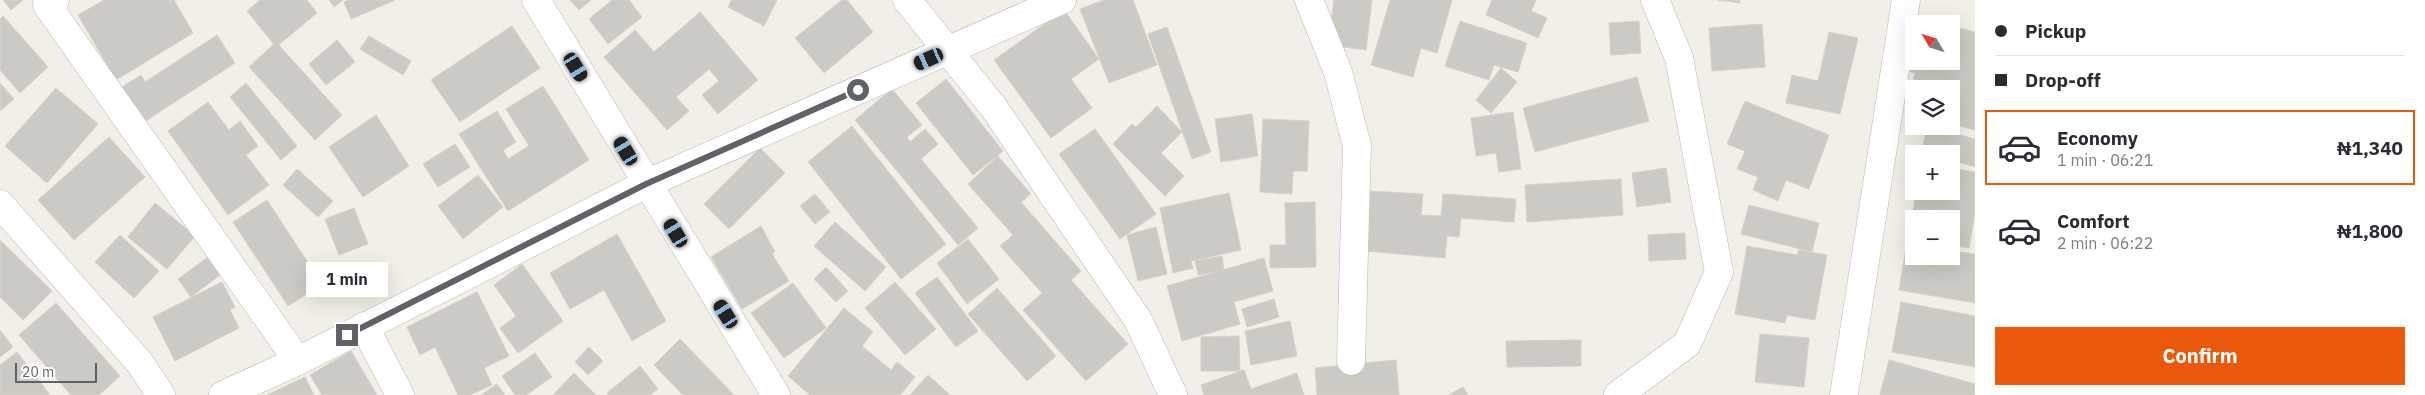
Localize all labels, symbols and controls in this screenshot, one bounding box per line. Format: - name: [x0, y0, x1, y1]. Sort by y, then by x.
- north arrow: [1905, 15, 1960, 70]
- map controls: [1905, 15, 1960, 265]
- text: Pickup: [2025, 19, 2086, 43]
- car: [912, 46, 945, 72]
- car: [561, 50, 590, 84]
- text: Drop-off: [2025, 68, 2101, 92]
- route start: [847, 79, 869, 101]
- button: layers: [1905, 80, 1960, 135]
- icon: car: [1997, 125, 2042, 170]
- text: Economy: [2057, 126, 2138, 150]
- car: [611, 134, 640, 168]
- text: ₦1,340: [2337, 136, 2403, 160]
- button: +: [1905, 145, 1960, 200]
- text: 1 min · 06:21: [2057, 150, 2153, 170]
- icon: car: [1997, 208, 2042, 253]
- text: Comfort: [2057, 209, 2130, 233]
- button: −: [1905, 210, 1960, 265]
- car: [661, 216, 690, 250]
- text: ₦1,800: [2337, 219, 2403, 243]
- text: 2 min · 06:22: [2057, 233, 2153, 253]
- callout: 1 min: [306, 262, 388, 298]
- text: 1 min: [326, 269, 368, 289]
- car: [711, 297, 740, 331]
- route end: [336, 324, 358, 346]
- button: Confirm: [1995, 327, 2405, 385]
- scale bar: [15, 360, 98, 383]
- text: 20 m: [22, 363, 54, 381]

